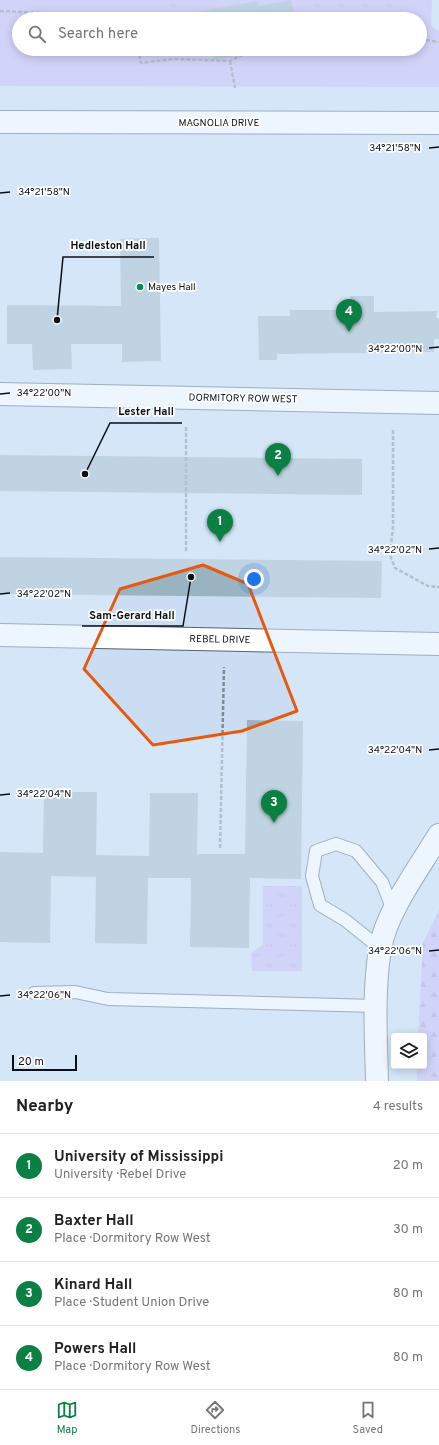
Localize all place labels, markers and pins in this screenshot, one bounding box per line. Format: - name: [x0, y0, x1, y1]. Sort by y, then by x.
- callout: Hedleston Hall: [63, 234, 154, 257]
- place label: Mayes Hall: [148, 281, 196, 294]
- marker: Mayes Hall: [135, 282, 145, 292]
- pin: 4: [336, 299, 362, 332]
- callout: Lester Hall: [110, 400, 182, 423]
- pin: 2: [265, 443, 291, 476]
- pin: 1: [207, 509, 233, 542]
- callout: Sam-Gerard Hall: [82, 603, 183, 626]
- pin: 3: [261, 790, 287, 823]

